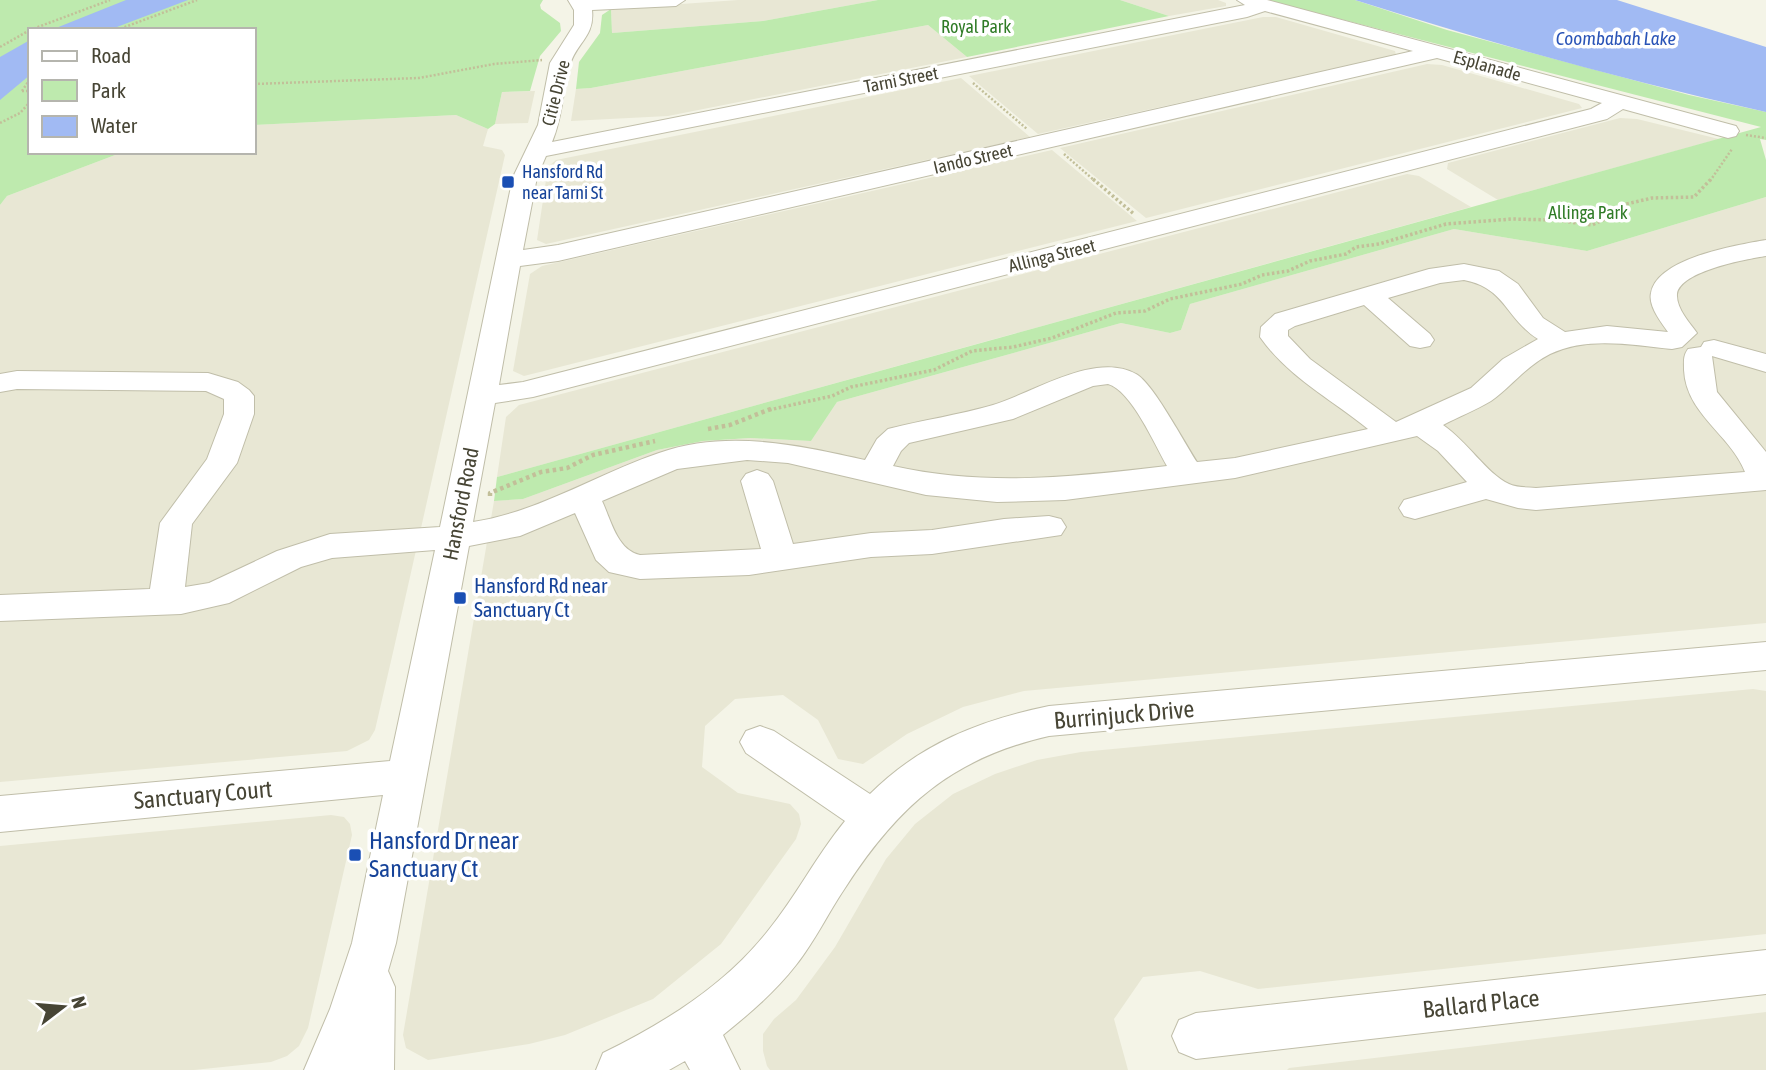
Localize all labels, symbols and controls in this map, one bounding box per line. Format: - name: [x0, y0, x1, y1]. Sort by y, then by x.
- park label: Royal Park: [941, 16, 1011, 37]
- water label: Coombabah Lake: [1556, 27, 1676, 49]
- legend: [28, 28, 256, 154]
- text: Road: [91, 43, 131, 67]
- street label: Esplanade: [1451, 46, 1523, 85]
- street label: Citie Drive: [537, 58, 574, 128]
- street label: Tarni Street: [862, 62, 940, 97]
- text: Park: [91, 78, 126, 102]
- text: Water: [91, 113, 138, 137]
- street label: Iando Street: [931, 139, 1015, 178]
- place label: Hansford Rd near Tarni St: [522, 161, 603, 203]
- marker: Hansford Rd near Tarni St: [500, 174, 516, 190]
- park label: Allinga Park: [1548, 202, 1628, 223]
- street label: Allinga Street: [1006, 235, 1098, 276]
- street label: Hansford Road: [437, 445, 483, 562]
- place label: Hansford Rd near Sanctuary Ct: [474, 573, 608, 621]
- marker: Hansford Rd near Sanctuary Ct: [452, 590, 468, 606]
- street label: Burrinjuck Drive: [1053, 695, 1195, 734]
- street label: Sanctuary Court: [132, 775, 274, 814]
- place label: Hansford Dr near Sanctuary Ct: [369, 827, 519, 882]
- marker: Hansford Dr near Sanctuary Ct: [347, 847, 363, 863]
- north arrow: [28, 972, 98, 1042]
- street label: Ballard Place: [1421, 984, 1541, 1023]
- text: N: [67, 994, 91, 1011]

